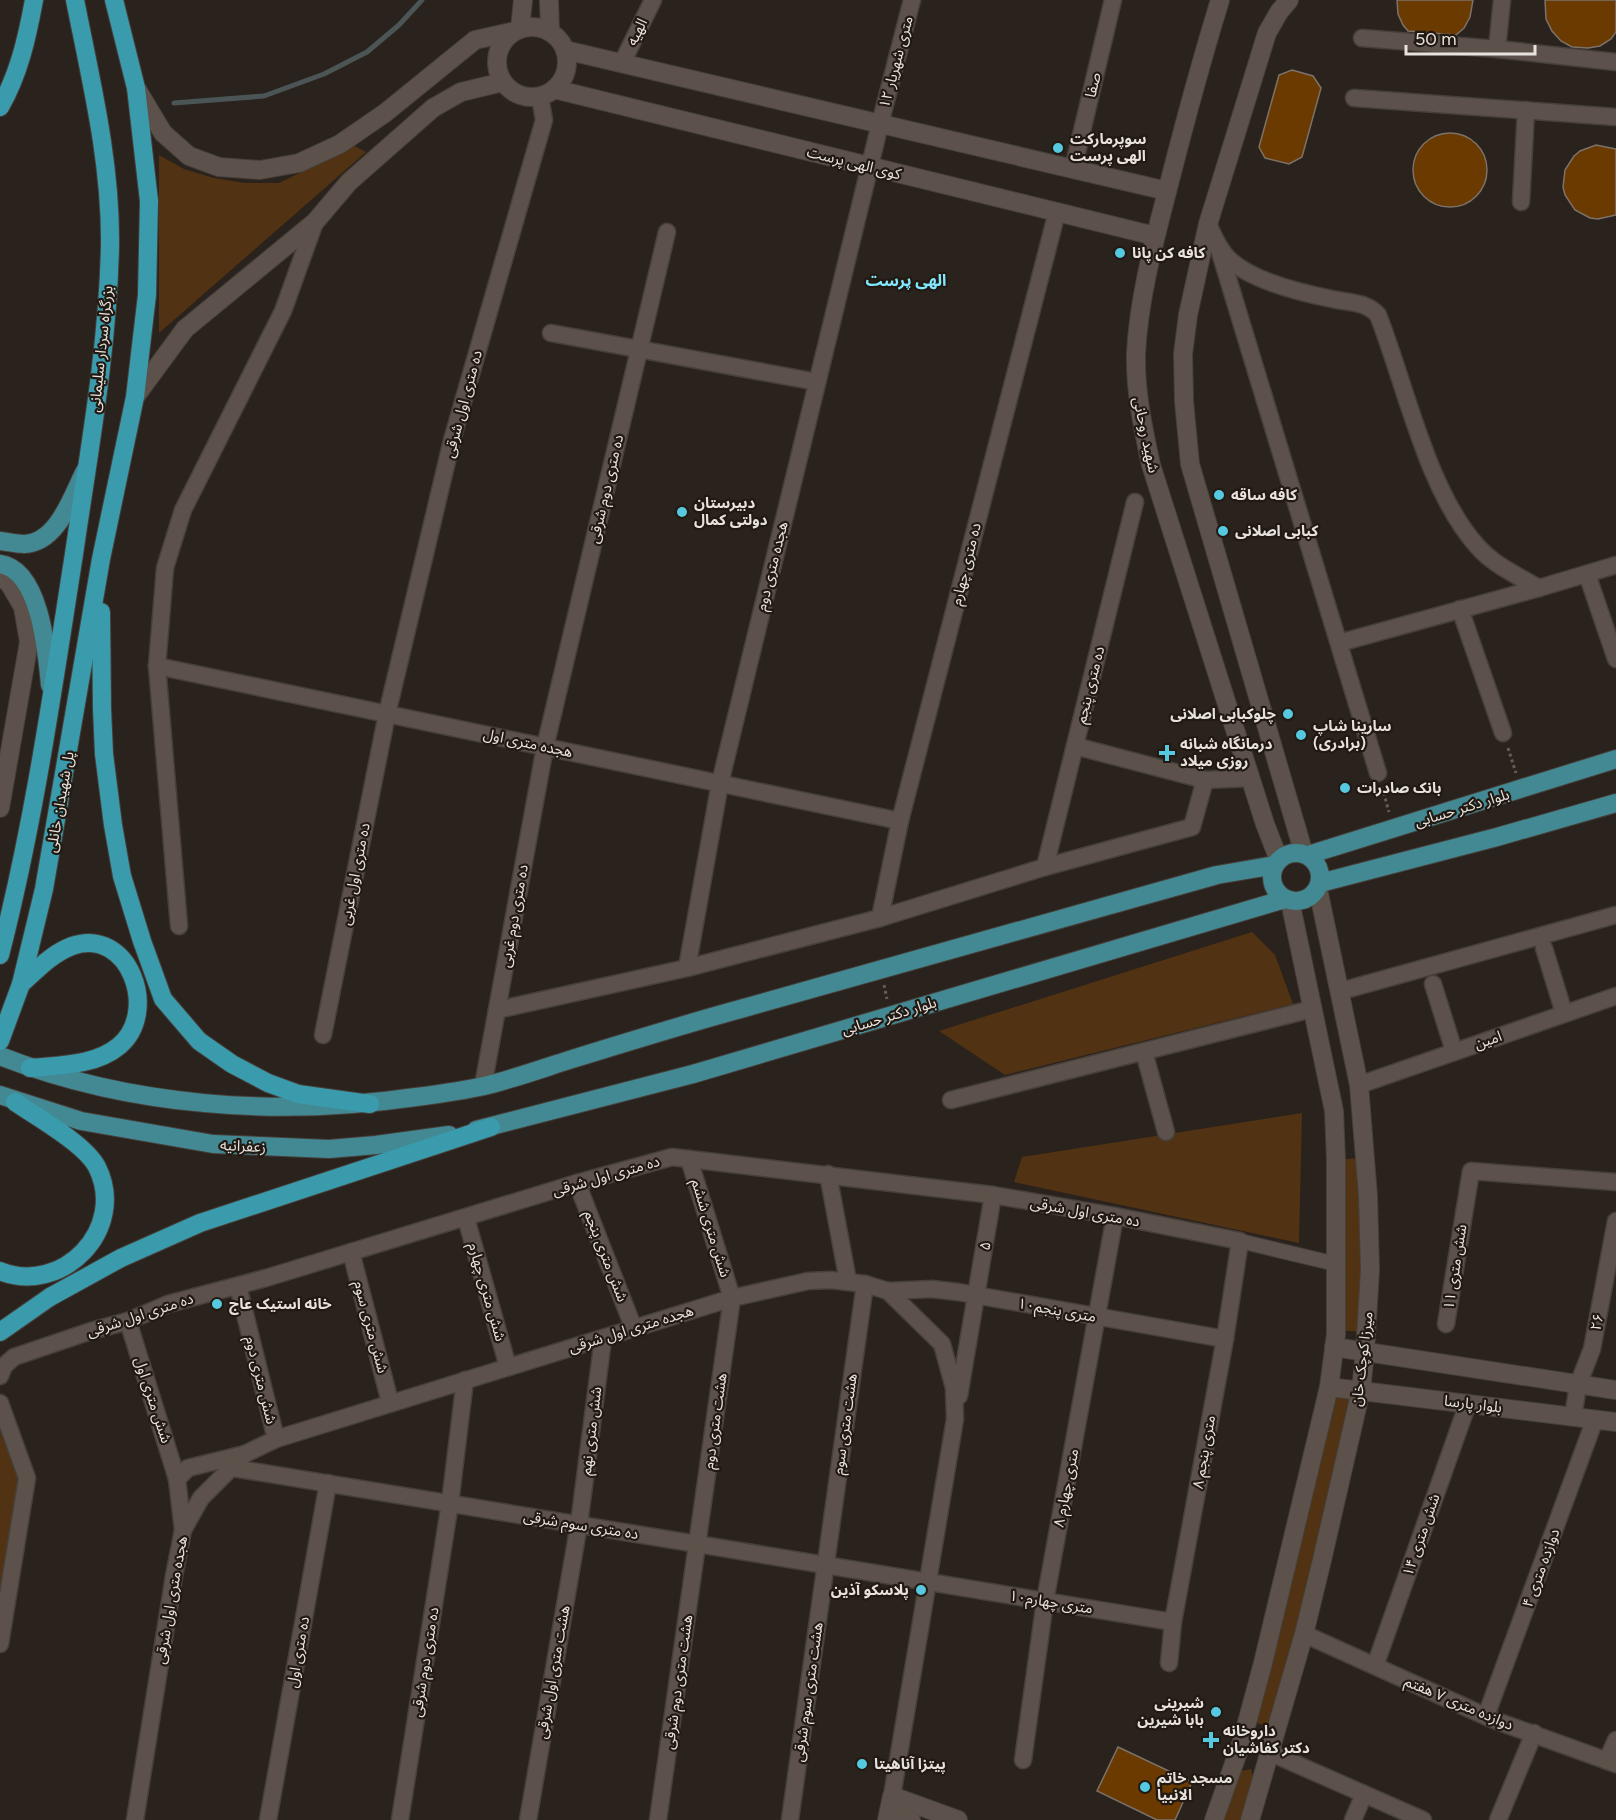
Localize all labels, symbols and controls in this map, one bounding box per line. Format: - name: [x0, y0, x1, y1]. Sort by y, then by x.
- street label: ۱۲ متری شهریار: [875, 14, 917, 110]
- street label: الهیه: [623, 15, 651, 49]
- scale bar: [1406, 18, 1535, 56]
- text: 50 m: [1415, 28, 1457, 50]
- street label: صفا: [1081, 71, 1105, 99]
- place label: سوپرمارکت الهی پرست: [1070, 130, 1147, 166]
- marker: سوپرمارکت الهی پرست: [1051, 141, 1065, 155]
- street label: کوی الهی پرست: [805, 143, 904, 185]
- place label: کافه کن پانا: [1132, 244, 1205, 263]
- marker: کافه کن پانا: [1113, 246, 1127, 260]
- district label: الهی پرست: [866, 271, 946, 290]
- street label: بزرگراه سردار سلیمانی: [85, 285, 117, 413]
- street label: ده متری اول شرقی: [440, 348, 486, 460]
- street label: شهید روحانی: [1129, 395, 1163, 475]
- street label: ده متری دوم شرقی: [585, 433, 629, 546]
- place label: کافه ساقه: [1231, 486, 1297, 504]
- marker: کافه ساقه: [1212, 488, 1226, 502]
- place label: دبیرستان دولتی کمال: [694, 494, 768, 529]
- marker: دبیرستان دولتی کمال: [675, 505, 689, 519]
- street label: هجده متری دوم: [752, 519, 794, 613]
- street label: ده متری چهارم: [947, 521, 987, 608]
- place label: کبابی اصلانی: [1235, 522, 1319, 540]
- marker: کبابی اصلانی: [1216, 524, 1230, 538]
- street label: ده متری پنجم: [1072, 644, 1110, 726]
- place label: چلوکبابی اصلانی: [1170, 705, 1277, 724]
- marker: چلوکبابی اصلانی: [1281, 707, 1295, 721]
- place label: سارینا شاپ (برادری): [1313, 717, 1392, 752]
- street label: هجده متری اول: [482, 725, 574, 761]
- marker: سارینا شاپ (برادری): [1294, 728, 1308, 742]
- place label: درمانگاه شبانه روزی میلاد: [1180, 735, 1273, 770]
- marker: درمانگاه شبانه روزی میلاد: [1158, 744, 1176, 762]
- street label: پل شهیدان خانلی: [42, 750, 79, 854]
- place label: بانک صادرات: [1357, 779, 1441, 797]
- marker: بانک صادرات: [1338, 781, 1352, 795]
- street label: بلوار دکتر حسابی: [1413, 785, 1511, 831]
- street label: ده متری اول غربی: [336, 821, 374, 927]
- street label: ده متری دوم غربی: [496, 863, 534, 969]
- street label: بلوار دکتر حسابی: [840, 993, 938, 1039]
- street label: امین: [1472, 1027, 1504, 1053]
- street label: زعفرانیه: [219, 1136, 267, 1156]
- street label: ده متری اول شرقی: [550, 1152, 662, 1200]
- street label: شش متری ششم: [686, 1177, 735, 1280]
- street label: ده متری اول شرقی: [1029, 1194, 1141, 1230]
- street label: شش متری پنجم: [578, 1208, 632, 1305]
- street label: شش متری ۱۱: [1439, 1223, 1471, 1311]
- street label: شش متری چهارم: [462, 1240, 510, 1344]
- street label: ۵: [975, 1240, 995, 1252]
- street label: شش متری سوم: [348, 1279, 392, 1376]
- street label: ده متری اول شرقی: [85, 1289, 195, 1341]
- street label: ۱۰متری پنجم: [1016, 1294, 1098, 1328]
- place label: خانه استیک عاج: [229, 1295, 332, 1315]
- marker: خانه استیک عاج: [210, 1297, 224, 1311]
- street label: هجده متری اول شرقی: [566, 1301, 696, 1357]
- street label: میرزا کوچک خان: [1347, 1310, 1378, 1408]
- street label: ۲۶: [1587, 1312, 1607, 1332]
- street label: شش متری دوم: [239, 1334, 281, 1427]
- street label: شش متری اول: [131, 1355, 175, 1446]
- street label: هشت متری دوم: [699, 1372, 733, 1471]
- street label: هشت متری سوم: [829, 1372, 863, 1476]
- street label: شش متری نهم: [577, 1385, 607, 1477]
- street label: بلوار پارسا: [1443, 1392, 1503, 1418]
- street label: ۸ متری پنجم: [1189, 1414, 1221, 1491]
- street label: ۸ متری چهارم: [1050, 1447, 1084, 1529]
- street label: شش متری ۱۴: [1398, 1491, 1444, 1579]
- street label: ده متری سوم شرقی: [522, 1507, 640, 1545]
- street label: دوازده متری ۴: [1518, 1526, 1564, 1610]
- street label: هجده متری اول شرقی: [151, 1535, 191, 1665]
- place label: پلاسکو آذین: [831, 1581, 909, 1600]
- marker: پلاسکو آذین: [914, 1583, 928, 1597]
- street label: ۱۰متری چهارم: [1007, 1586, 1094, 1619]
- street label: هشت متری اول شرقی: [532, 1604, 574, 1740]
- street label: ده متری دوم شرقی: [407, 1606, 445, 1719]
- street label: هشت متری دوم شرقی: [660, 1614, 698, 1751]
- street label: ده متری اول: [283, 1615, 313, 1689]
- street label: هشت متری سوم شرقی: [789, 1621, 829, 1763]
- street label: دوازده متری ۷ هفتم: [1401, 1672, 1516, 1736]
- place label: شیرینی بابا شیرین: [1137, 1694, 1204, 1729]
- marker: شیرینی بابا شیرین: [1209, 1705, 1223, 1719]
- place label: داروخانه دکتر کفاشیان: [1223, 1722, 1310, 1757]
- marker: داروخانه دکتر کفاشیان: [1204, 1733, 1218, 1747]
- place label: پیتزا آناهیتا: [874, 1755, 946, 1774]
- marker: پیتزا آناهیتا: [855, 1757, 869, 1771]
- place label: مسجد خاتم الانبیا: [1157, 1769, 1232, 1804]
- marker: مسجد خاتم الانبیا: [1138, 1780, 1152, 1794]

